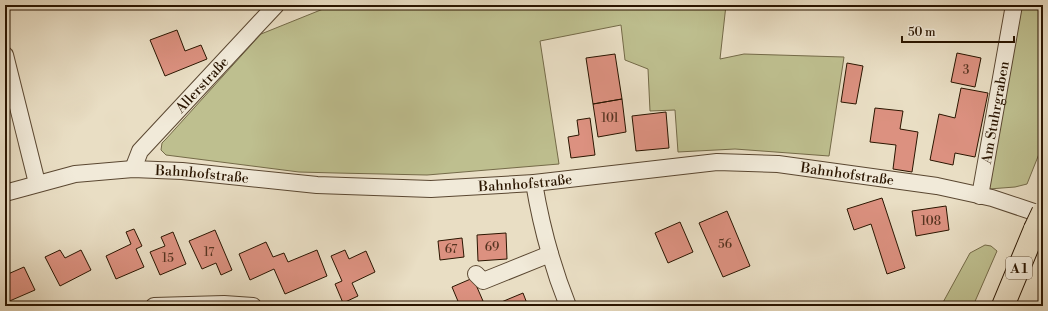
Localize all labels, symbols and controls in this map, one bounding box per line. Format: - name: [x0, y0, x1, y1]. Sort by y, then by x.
- scale bar: [902, 18, 1014, 44]
- text: 50 m: [908, 25, 936, 40]
- street label: Allerstraße: [171, 53, 233, 118]
- street label: Am Stuhrgraben: [978, 59, 1014, 166]
- house number: 3: [963, 63, 970, 78]
- house number: 101: [601, 111, 620, 126]
- street label: Bahnhofstraße: [798, 159, 895, 190]
- street label: Bahnhofstraße: [154, 162, 250, 188]
- street label: Bahnhofstraße: [477, 171, 573, 196]
- house number: 108: [921, 214, 941, 229]
- house number: 56: [718, 237, 732, 252]
- house number: 69: [485, 240, 499, 255]
- house number: 67: [445, 242, 457, 257]
- house number: 17: [204, 245, 214, 260]
- house number: 15: [162, 251, 174, 266]
- road number: A 1: [1006, 257, 1032, 279]

